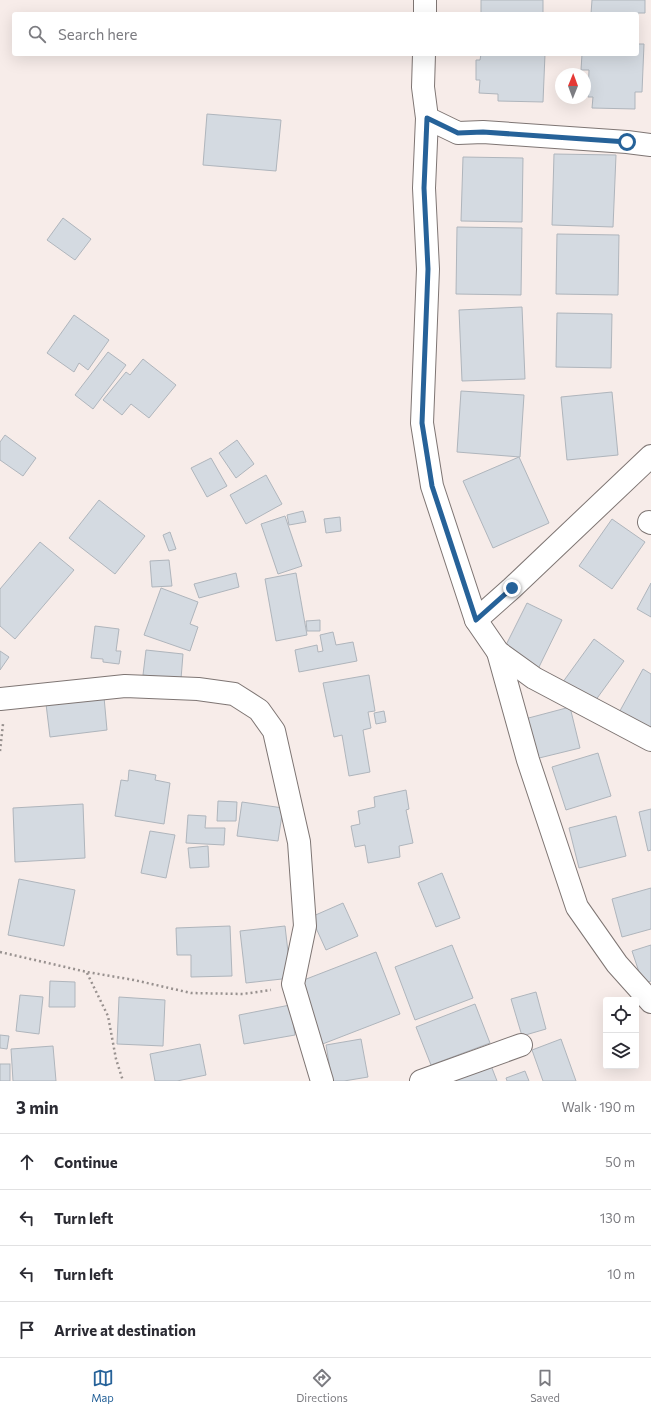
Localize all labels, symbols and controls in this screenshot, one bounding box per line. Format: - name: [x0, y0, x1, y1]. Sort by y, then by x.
- search box: [12, 12, 639, 56]
- icon: search: [26, 23, 48, 45]
- text: Search here: [58, 25, 137, 43]
- north arrow: [555, 68, 591, 104]
- route start: [618, 133, 636, 151]
- route end: [503, 579, 521, 597]
- map controls: [603, 997, 639, 1069]
- button: locate: [603, 997, 639, 1033]
- button: layers: [603, 1033, 639, 1069]
- text: 3 min: [16, 1097, 59, 1118]
- text: Walk · 190 m: [561, 1099, 635, 1115]
- icon: ahead: [16, 1151, 38, 1173]
- text: Continue: [54, 1153, 118, 1171]
- text: 50 m: [605, 1154, 635, 1170]
- icon: left: [16, 1207, 38, 1229]
- text: Turn left: [54, 1209, 113, 1227]
- text: 130 m: [600, 1210, 635, 1226]
- icon: left: [16, 1263, 38, 1285]
- text: Turn left: [54, 1265, 113, 1283]
- text: 10 m: [607, 1266, 635, 1282]
- icon: arrive: [16, 1319, 38, 1341]
- text: Arrive at destination: [54, 1321, 196, 1339]
- tab: Map: [91, 1367, 114, 1404]
- tab: Directions: [296, 1367, 348, 1404]
- tab: Saved: [530, 1367, 560, 1404]

